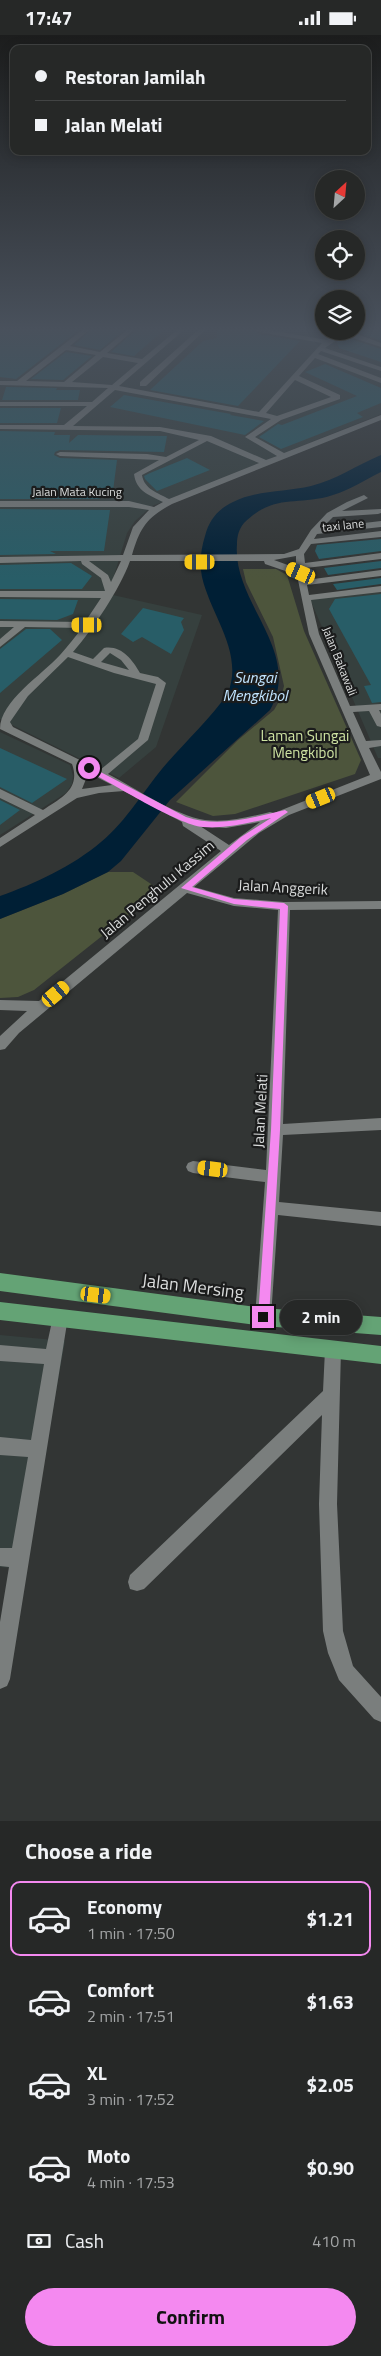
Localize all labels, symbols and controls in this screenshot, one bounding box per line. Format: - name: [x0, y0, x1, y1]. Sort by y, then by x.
- text: 17:47: [25, 3, 72, 32]
- text: Restoran Jamilah: [65, 62, 205, 91]
- text: Jalan Melati: [65, 110, 163, 139]
- north arrow: [315, 170, 365, 220]
- map controls: [315, 170, 365, 340]
- button: locate: [315, 230, 365, 280]
- button: layers: [315, 290, 365, 340]
- street label: Jalan Mata Kucing: [32, 482, 122, 501]
- street label: taxi lane: [321, 513, 365, 537]
- car: [185, 555, 215, 570]
- car: [284, 560, 317, 586]
- car: [72, 618, 102, 633]
- street label: Jalan Bakawali: [318, 624, 362, 698]
- water label: Sungai Mengkibol: [223, 665, 289, 707]
- park label: Laman Sungai Mengkibol: [261, 724, 349, 764]
- route start: [78, 757, 100, 779]
- car: [304, 785, 337, 811]
- street label: Jalan Penghulu Kassim: [95, 834, 219, 944]
- street label: Jalan Anggerik: [238, 873, 328, 901]
- car: [39, 979, 72, 1009]
- street label: Jalan Melati: [247, 1074, 273, 1148]
- car: [197, 1160, 228, 1178]
- street label: Jalan Mersing: [140, 1266, 246, 1306]
- car: [80, 1286, 111, 1304]
- callout: 2 min: [280, 1299, 363, 1335]
- text: 2 min: [302, 1305, 340, 1329]
- route end: [252, 1306, 274, 1328]
- text: Choose a ride: [25, 1834, 152, 1868]
- text: Economy: [87, 1892, 162, 1921]
- icon: car: [27, 1896, 72, 1941]
- text: $1.21: [307, 1904, 354, 1933]
- text: 1 min · 17:50: [87, 1921, 175, 1945]
- text: Comfort: [87, 1975, 154, 2004]
- icon: car: [27, 1979, 72, 2024]
- text: $1.63: [307, 1987, 354, 2016]
- text: 2 min · 17:51: [87, 2004, 175, 2028]
- text: XL: [87, 2058, 107, 2087]
- icon: car: [27, 2062, 72, 2107]
- text: $2.05: [307, 2070, 354, 2099]
- text: 3 min · 17:52: [87, 2087, 175, 2111]
- text: Moto: [87, 2141, 130, 2170]
- icon: car: [27, 2145, 72, 2190]
- text: $0.90: [307, 2153, 354, 2182]
- text: 4 min · 17:53: [87, 2170, 175, 2194]
- text: Cash: [65, 2226, 104, 2255]
- icon: cash: [25, 2227, 53, 2255]
- text: 410 m: [312, 2229, 356, 2253]
- button: Confirm: [25, 2288, 356, 2346]

